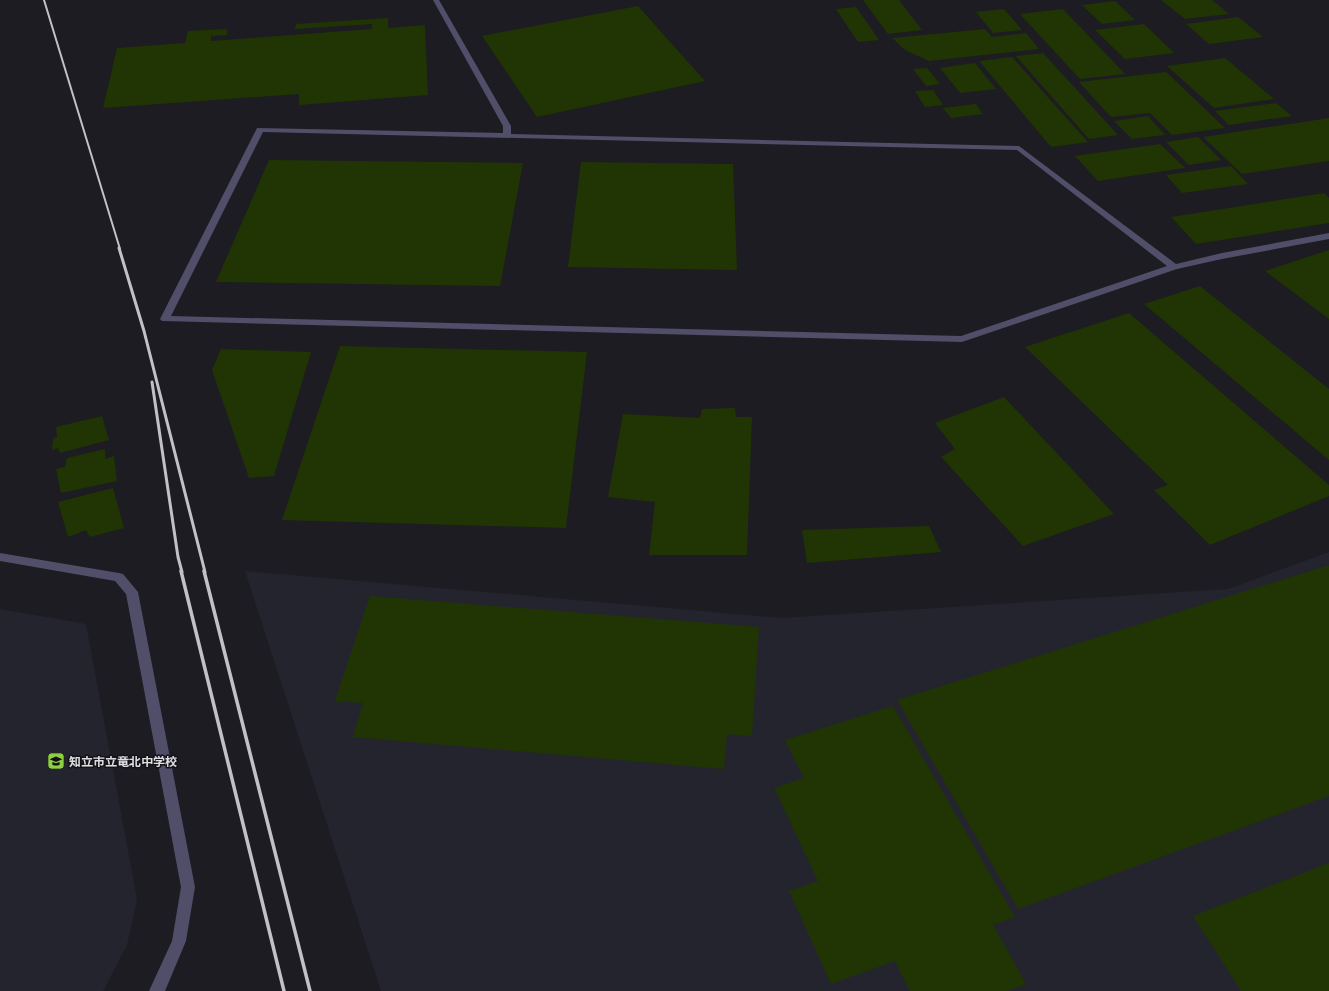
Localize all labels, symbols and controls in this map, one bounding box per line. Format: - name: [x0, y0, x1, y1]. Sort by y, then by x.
- school or university icon: 知立市立竜北中学校: [46, 751, 66, 771]
- place label: 知立市立竜北中学校: [69, 753, 177, 770]

